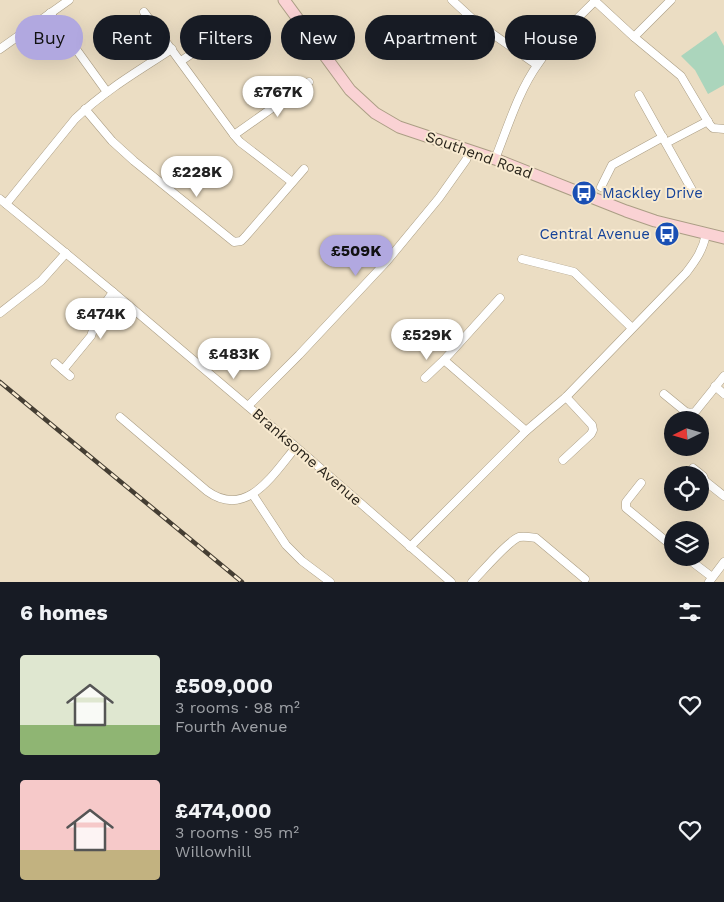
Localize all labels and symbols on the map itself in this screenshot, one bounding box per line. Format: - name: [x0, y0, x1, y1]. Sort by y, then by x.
- pin: £767K: [243, 76, 313, 118]
- street label: Southend Road: [423, 127, 535, 183]
- pin: £228K: [162, 156, 232, 198]
- bus stop icon: Mackley Drive: [571, 180, 597, 206]
- place label: Mackley Drive: [602, 184, 703, 202]
- bus stop icon: Central Avenue: [654, 221, 680, 247]
- place label: Central Avenue: [540, 225, 650, 243]
- pin: £509K: [321, 234, 391, 277]
- pin: £474K: [66, 298, 136, 340]
- pin: £529K: [392, 318, 462, 361]
- pin: £483K: [199, 338, 269, 380]
- street label: Branksome Avenue: [249, 405, 365, 509]
- north arrow: [664, 411, 709, 456]

